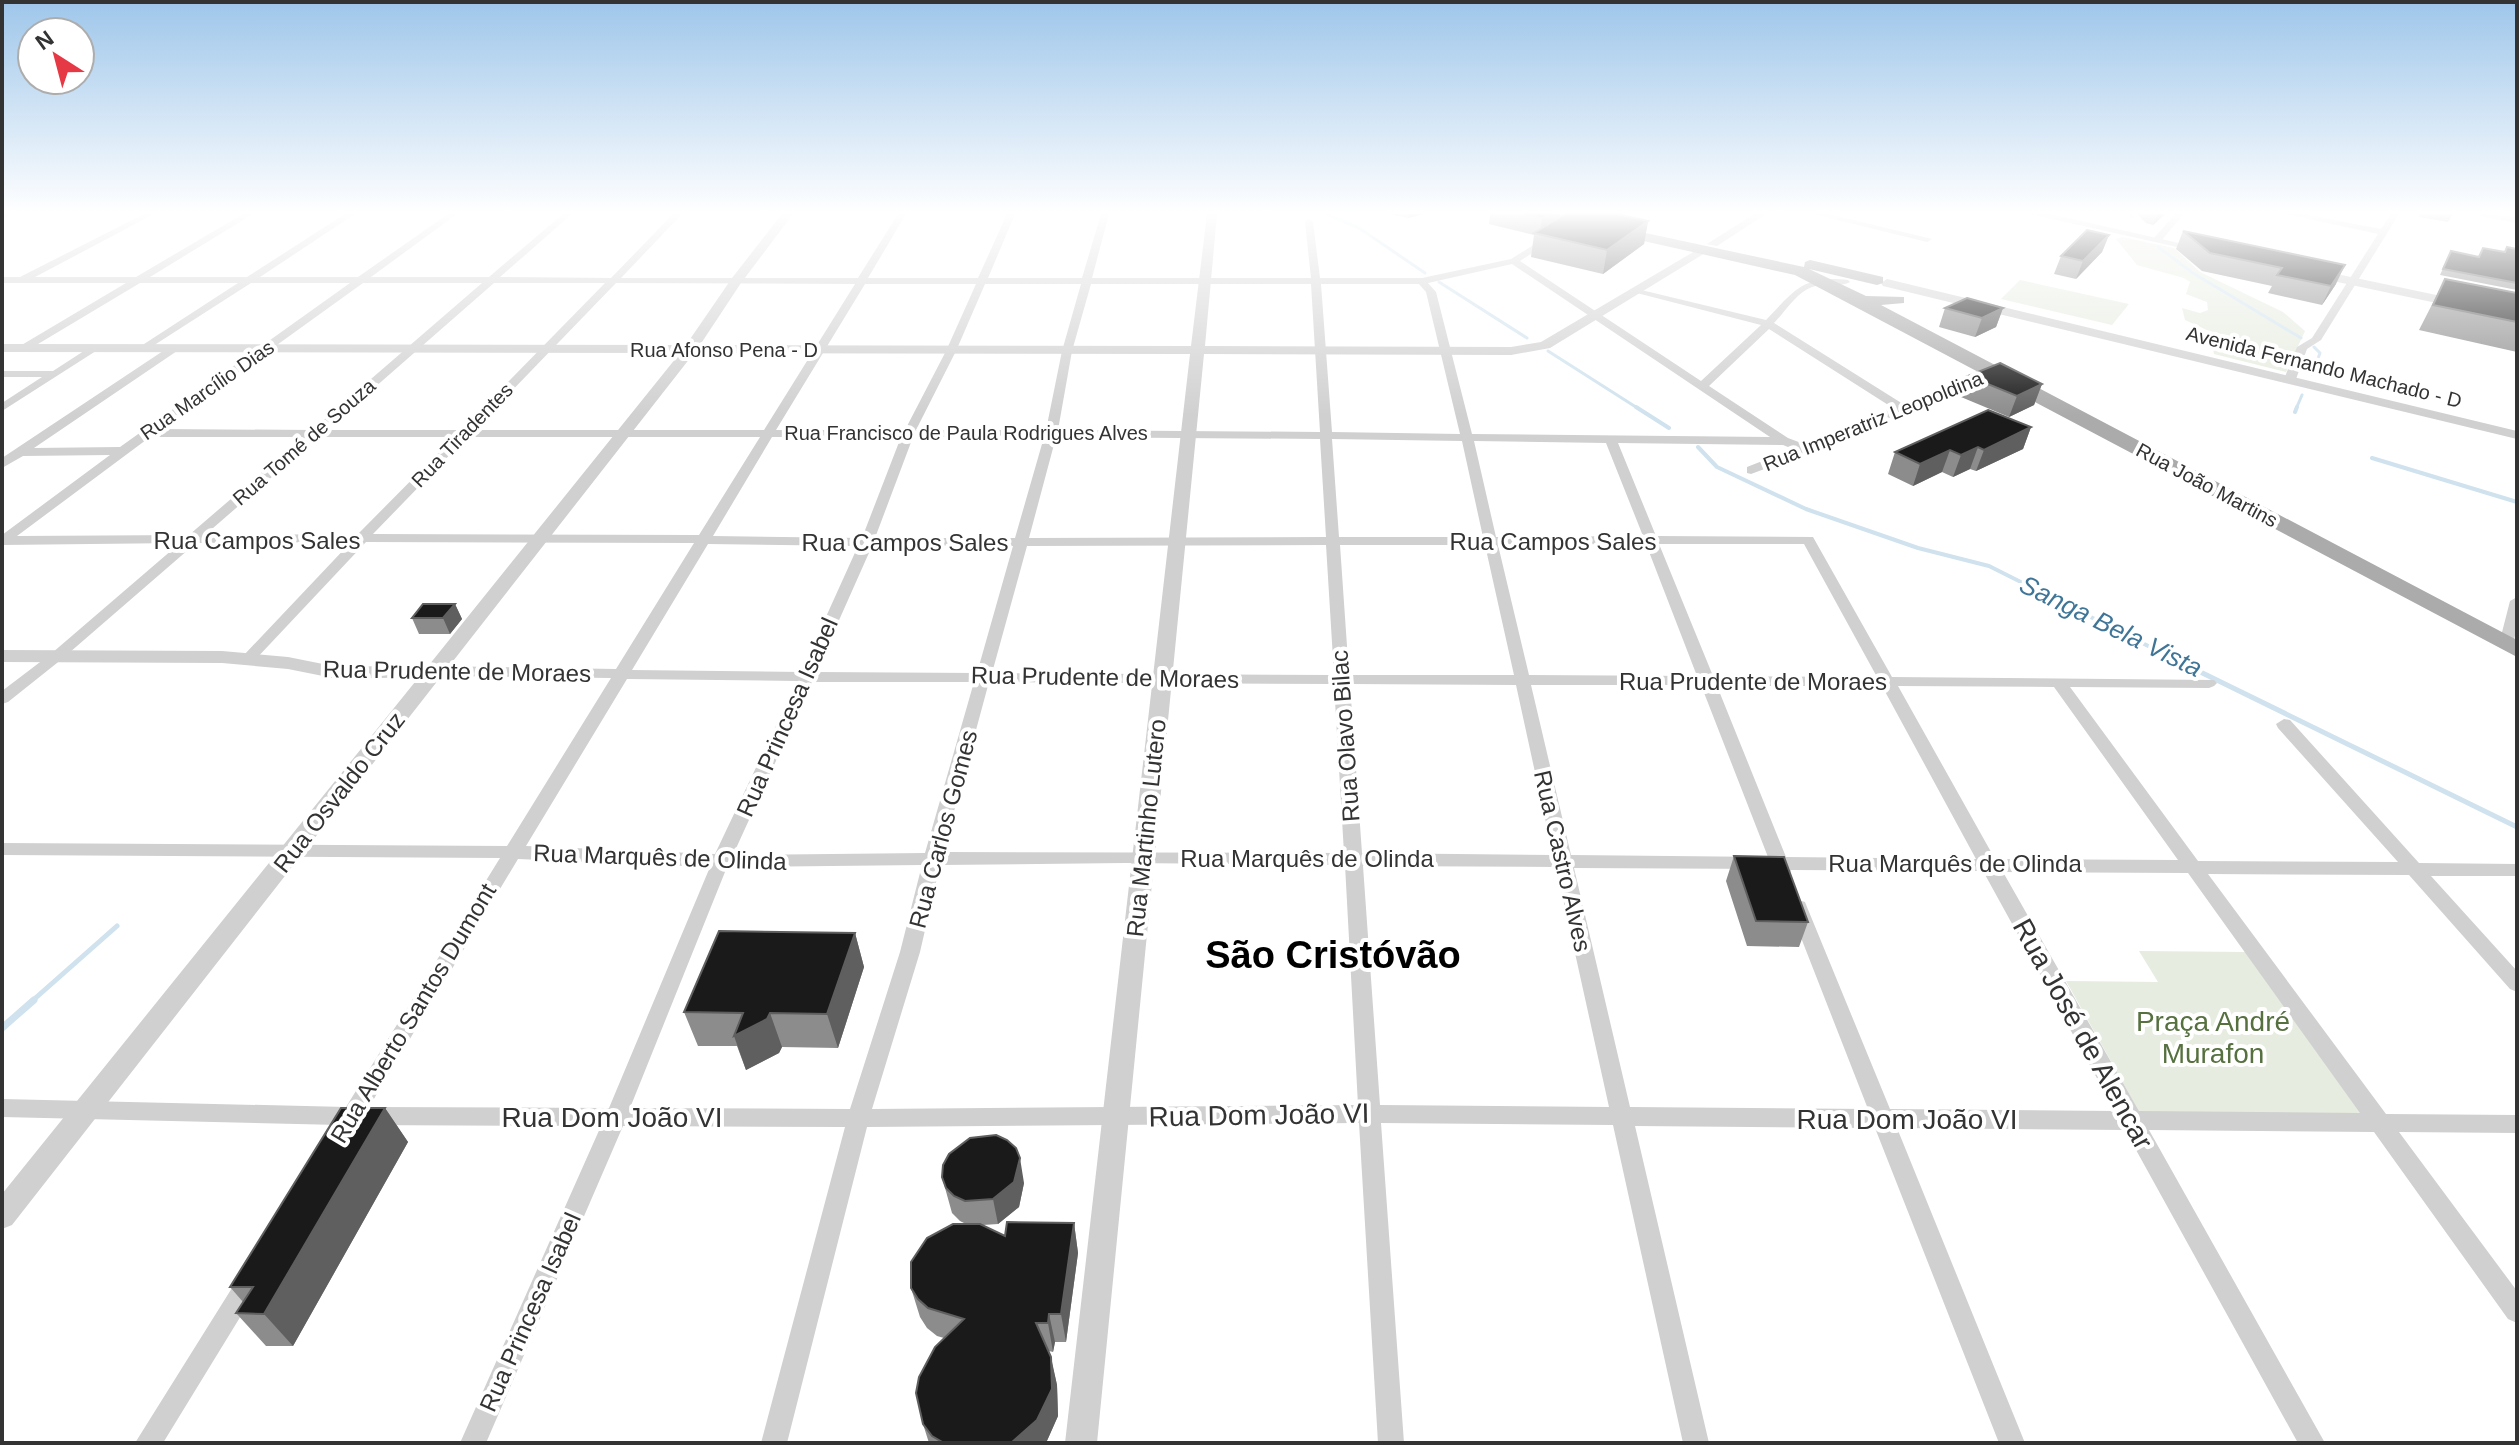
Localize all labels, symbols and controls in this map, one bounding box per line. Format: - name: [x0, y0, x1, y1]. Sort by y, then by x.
- north arrow: [16, 16, 96, 96]
- text: N: [31, 25, 58, 55]
- street label: Avenida Fernando Machado - D: [2184, 322, 2464, 412]
- street label: Rua Marcílio Dias: [136, 336, 278, 444]
- street label: Rua Afonso Pena - D: [630, 339, 818, 361]
- street label: Rua Imperatriz Leopoldina: [1760, 367, 1987, 475]
- street label: Rua Tomé de Souza: [229, 374, 380, 510]
- street label: Rua Tiradentes: [407, 379, 517, 491]
- street label: Rua Francisco de Paula Rodrigues Alves: [784, 422, 1148, 444]
- street label: Rua João Martins: [2133, 438, 2281, 532]
- street label: Rua Campos Sales: [154, 527, 360, 554]
- street label: Rua Campos Sales: [1450, 528, 1656, 555]
- street label: Rua Campos Sales: [802, 529, 1008, 556]
- water label: Sanga Bela Vista: [2015, 569, 2207, 683]
- street label: Rua Princesa Isabel: [731, 613, 843, 821]
- street label: Rua Olavo Bilac: [1326, 649, 1364, 823]
- street label: Rua Prudente de Moraes: [323, 655, 591, 687]
- street label: Rua Prudente de Moraes: [971, 661, 1239, 693]
- street label: Rua Prudente de Moraes: [1619, 668, 1887, 695]
- street label: Rua Osvaldo Cruz: [268, 706, 410, 878]
- street label: Rua Martinho Lutero: [1121, 718, 1171, 938]
- street label: Rua Carlos Gomes: [904, 727, 982, 931]
- street label: Rua Castro Alves: [1529, 768, 1597, 954]
- street label: Rua Marquês de Olinda: [533, 839, 788, 875]
- street label: Rua Marquês de Olinda: [1180, 845, 1434, 872]
- street label: Rua Marquês de Olinda: [1828, 850, 2082, 877]
- street label: Rua Alberto Santos Dumont: [325, 878, 501, 1147]
- street label: Rua José de Alencar: [2007, 913, 2159, 1155]
- district label: São Cristóvão: [1205, 934, 1461, 976]
- park label: Praça André Murafon: [2136, 1006, 2290, 1069]
- street label: Rua Dom João VI: [1148, 1098, 1370, 1132]
- street label: Rua Dom João VI: [502, 1102, 723, 1133]
- street label: Rua Dom João VI: [1797, 1104, 2018, 1135]
- street label: Rua Princesa Isabel: [474, 1208, 586, 1416]

